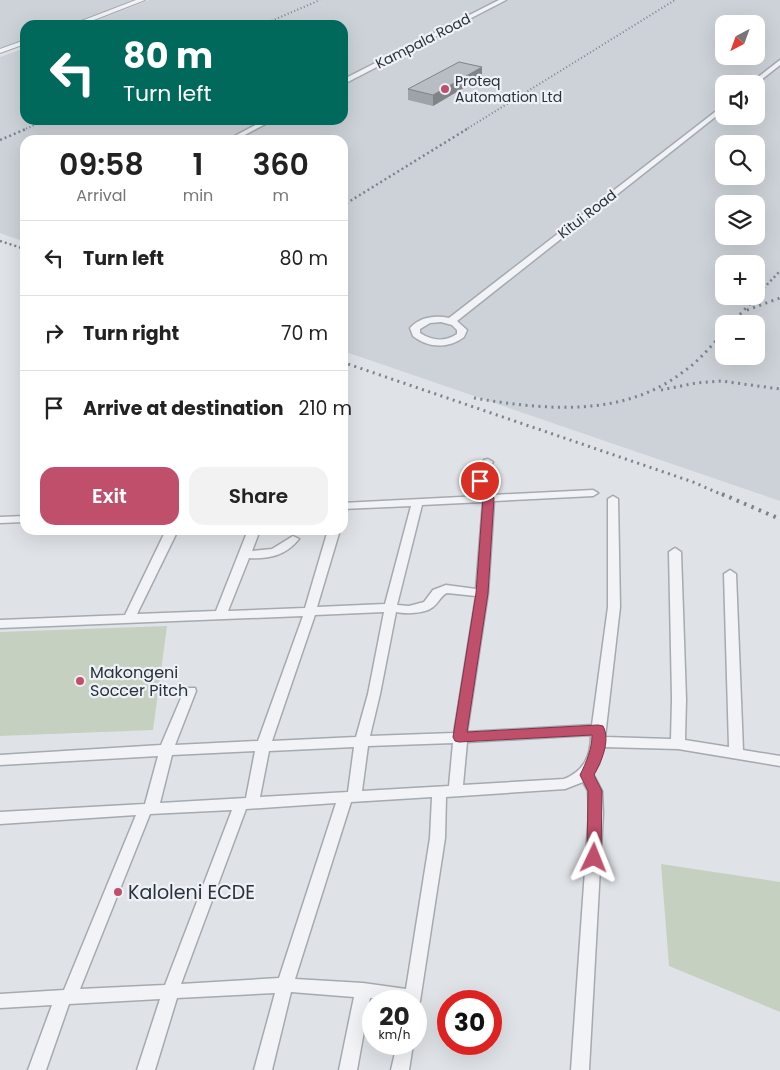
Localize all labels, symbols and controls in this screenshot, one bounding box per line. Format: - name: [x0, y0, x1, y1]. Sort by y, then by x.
- street label: Kampala Road: [372, 8, 474, 74]
- north arrow: [715, 15, 765, 65]
- map controls: [715, 15, 765, 365]
- text: 80 m: [123, 31, 213, 80]
- icon: left: [40, 40, 105, 105]
- place label: Proteq Automation Ltd: [455, 71, 562, 107]
- button: sound: [715, 75, 765, 125]
- text: Turn left: [123, 78, 211, 109]
- marker: Proteq Automation Ltd: [439, 83, 451, 95]
- button: search: [715, 135, 765, 185]
- text: 09:58: [59, 143, 144, 186]
- text: 1: [193, 143, 203, 186]
- text: 360: [252, 143, 309, 186]
- text: Arrival: [76, 184, 127, 207]
- text: min: [183, 184, 213, 207]
- text: m: [272, 184, 289, 207]
- street label: Kitui Road: [553, 185, 621, 243]
- button: layers: [715, 195, 765, 245]
- icon: left: [40, 244, 68, 272]
- text: Turn left: [83, 245, 164, 272]
- text: 80 m: [279, 245, 328, 272]
- button: +: [715, 255, 765, 305]
- button: −: [715, 315, 765, 365]
- icon: right: [40, 319, 68, 347]
- text: Turn right: [83, 320, 179, 347]
- text: 70 m: [281, 320, 328, 347]
- icon: arrive: [40, 394, 68, 422]
- text: Arrive at destination: [83, 395, 284, 422]
- text: 210 m: [299, 395, 352, 422]
- pin: [459, 460, 501, 502]
- button: Exit: [40, 467, 179, 525]
- button: Share: [189, 467, 328, 525]
- icon: arrive: [466, 467, 494, 495]
- place label: Makongeni Soccer Pitch: [90, 661, 188, 702]
- marker: Makongeni Soccer Pitch: [74, 675, 86, 687]
- position arrow: [567, 831, 619, 883]
- place label: Kaloleni ECDE: [128, 879, 255, 906]
- marker: Kaloleni ECDE: [112, 886, 124, 898]
- speed limit sign: 30: [437, 990, 502, 1055]
- text: 20: [379, 999, 410, 1034]
- text: km/h: [379, 1026, 410, 1043]

